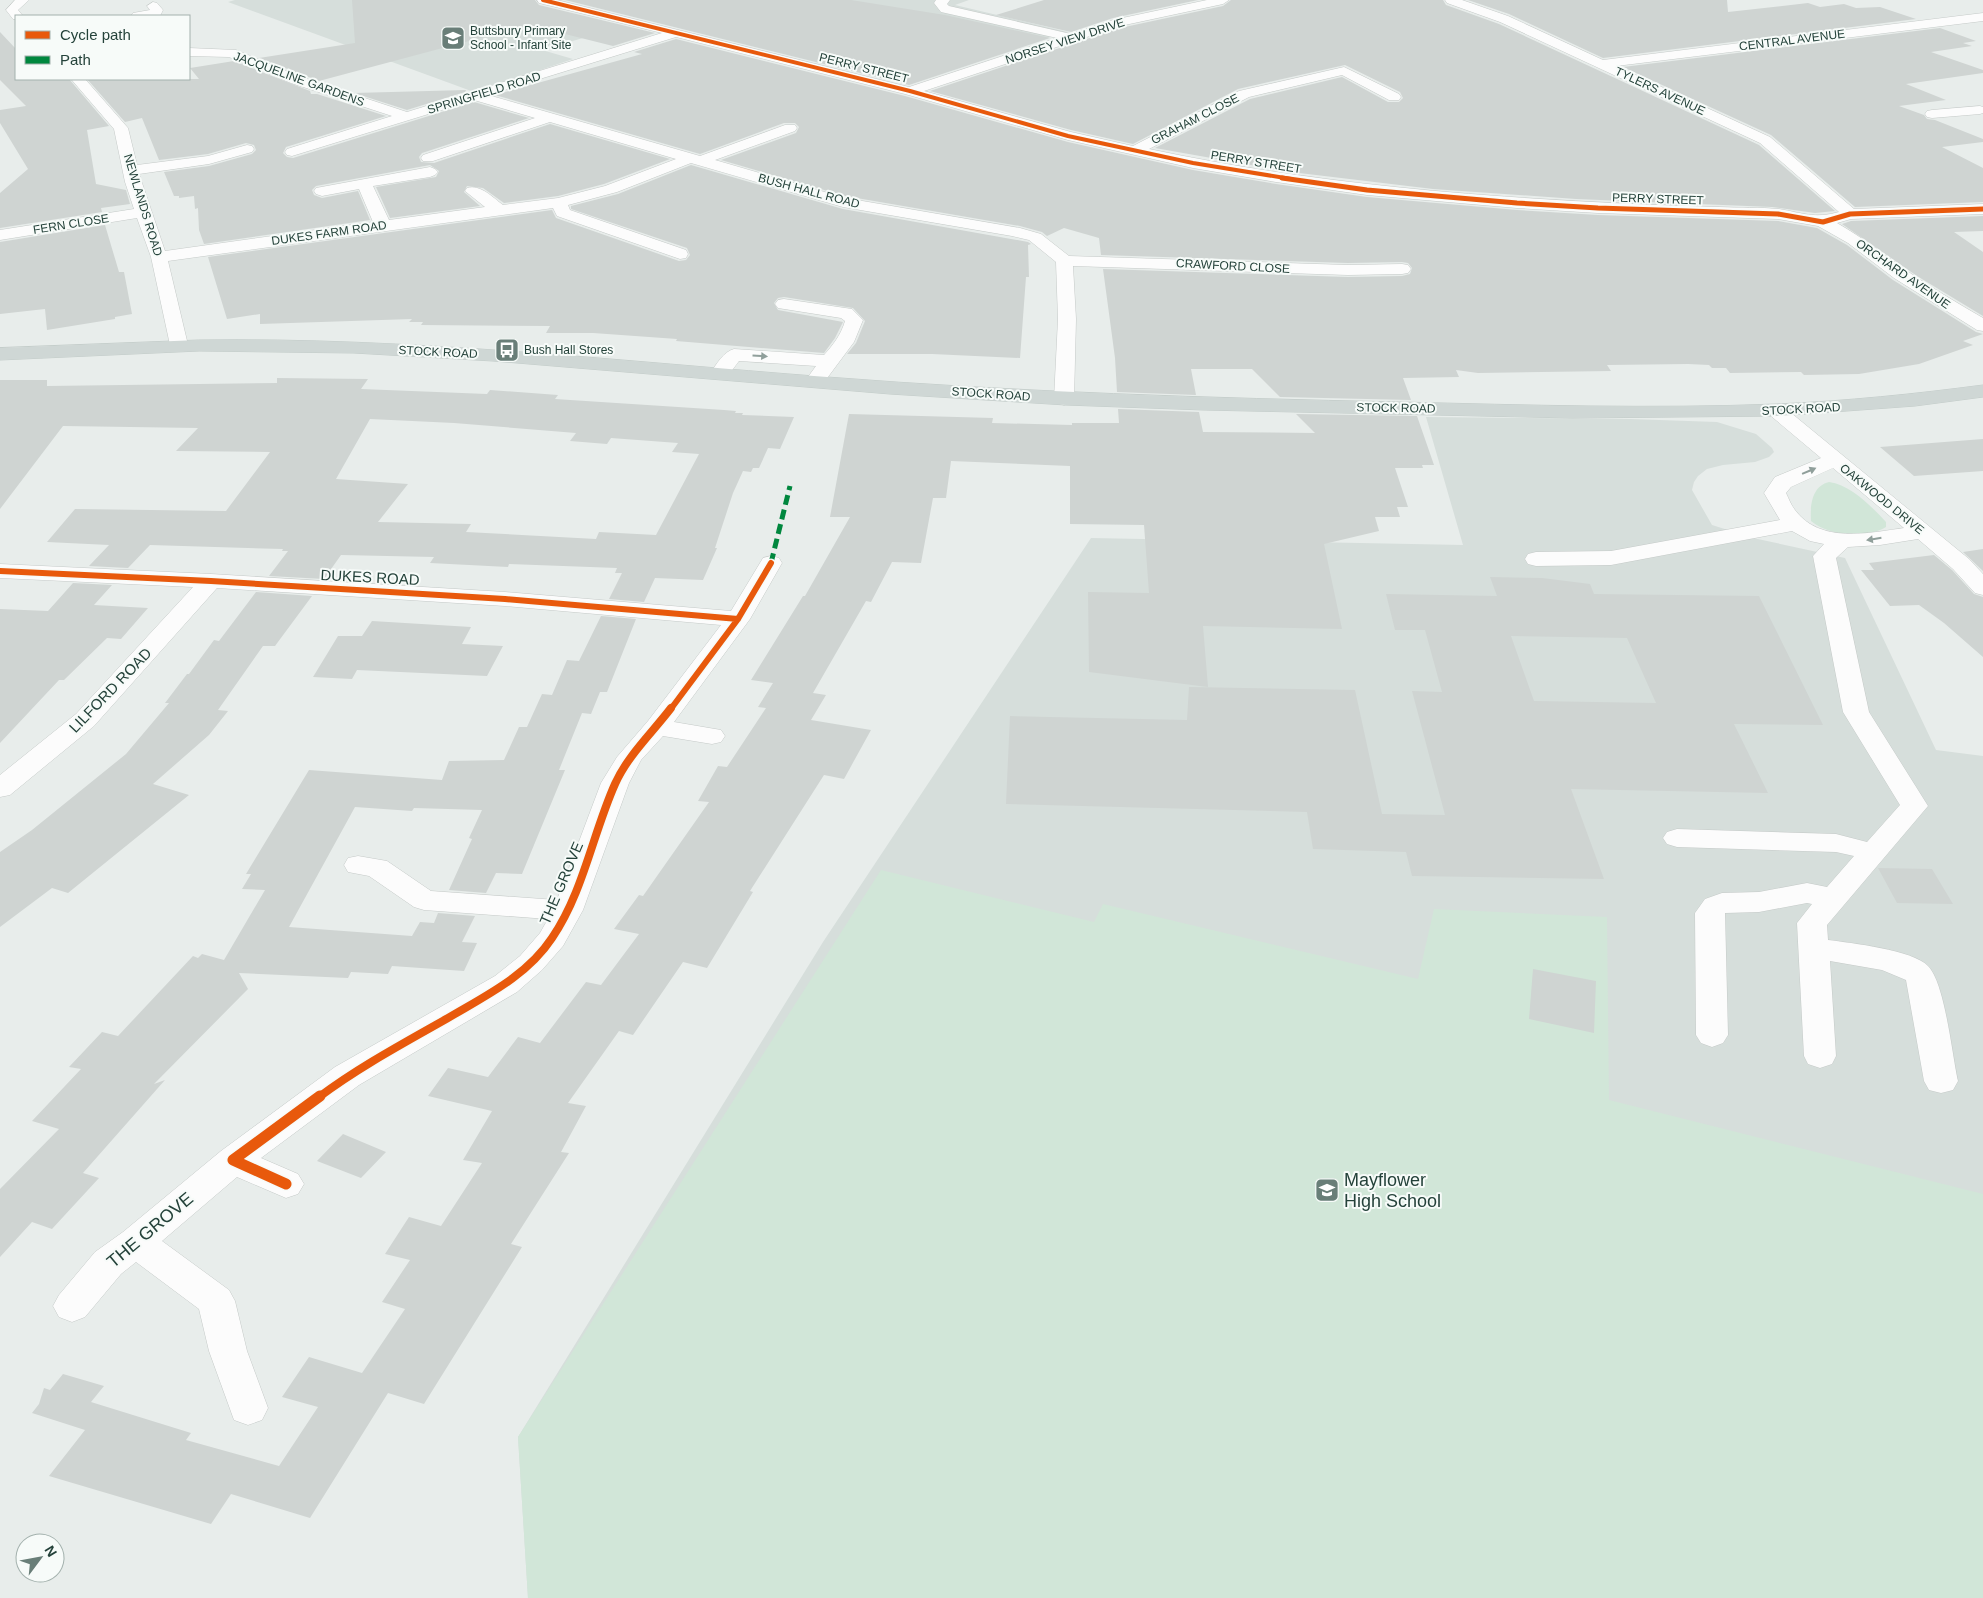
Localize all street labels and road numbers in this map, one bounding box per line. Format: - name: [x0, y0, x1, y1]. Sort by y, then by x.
- street label: NORSEY VIEW DRIVE: [1004, 15, 1126, 67]
- street label: CENTRAL AVENUE: [1738, 27, 1846, 53]
- street label: JACQUELINE GARDENS: [232, 49, 366, 109]
- street label: PERRY STREET: [818, 50, 911, 86]
- street label: TYLERS AVENUE: [1613, 64, 1707, 118]
- street label: SPRINGFIELD ROAD: [426, 69, 543, 117]
- street label: GRAHAM CLOSE: [1149, 91, 1241, 147]
- street label: PERRY STREET: [1210, 148, 1303, 176]
- street label: NEWLANDS ROAD: [121, 152, 165, 258]
- street label: BUSH HALL ROAD: [757, 171, 861, 211]
- street label: PERRY STREET: [1612, 190, 1705, 208]
- street label: FERN CLOSE: [32, 211, 110, 237]
- street label: DUKES FARM ROAD: [271, 218, 388, 248]
- street label: ORCHARD AVENUE: [1853, 236, 1953, 312]
- street label: CRAWFORD CLOSE: [1176, 256, 1290, 276]
- street label: STOCK ROAD: [398, 343, 478, 361]
- street label: STOCK ROAD: [951, 384, 1031, 404]
- street label: STOCK ROAD: [1356, 400, 1436, 416]
- street label: STOCK ROAD: [1761, 400, 1841, 418]
- street label: OAKWOOD DRIVE: [1837, 461, 1927, 537]
- street label: DUKES ROAD: [320, 566, 420, 588]
- street label: LILFORD ROAD: [65, 644, 155, 736]
- street label: THE GROVE: [536, 839, 586, 927]
- street label: THE GROVE: [103, 1188, 197, 1272]

